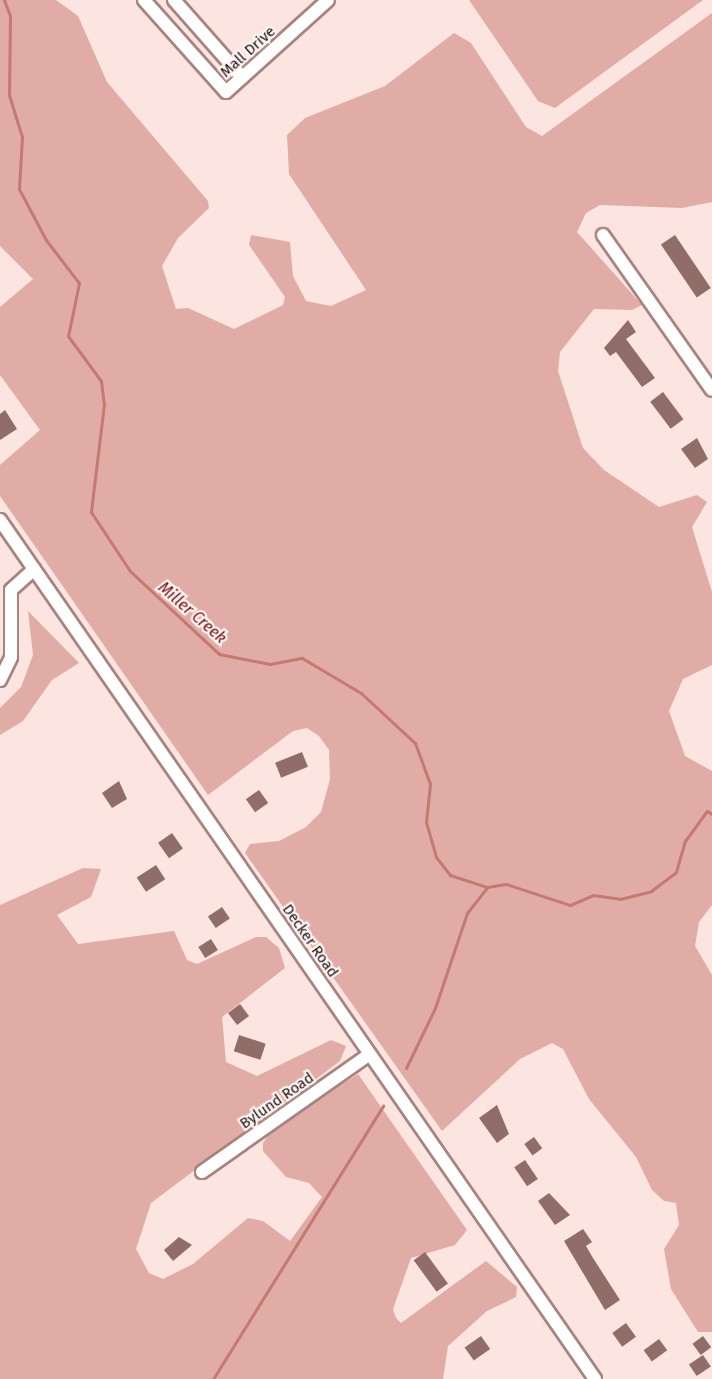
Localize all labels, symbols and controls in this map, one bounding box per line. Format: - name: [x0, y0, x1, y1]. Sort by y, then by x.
- street label: Mall Drive: [217, 23, 279, 81]
- water label: Miller Creek: [154, 578, 230, 648]
- street label: Decker Road: [278, 901, 342, 981]
- street label: Bylund Road: [237, 1069, 317, 1133]

